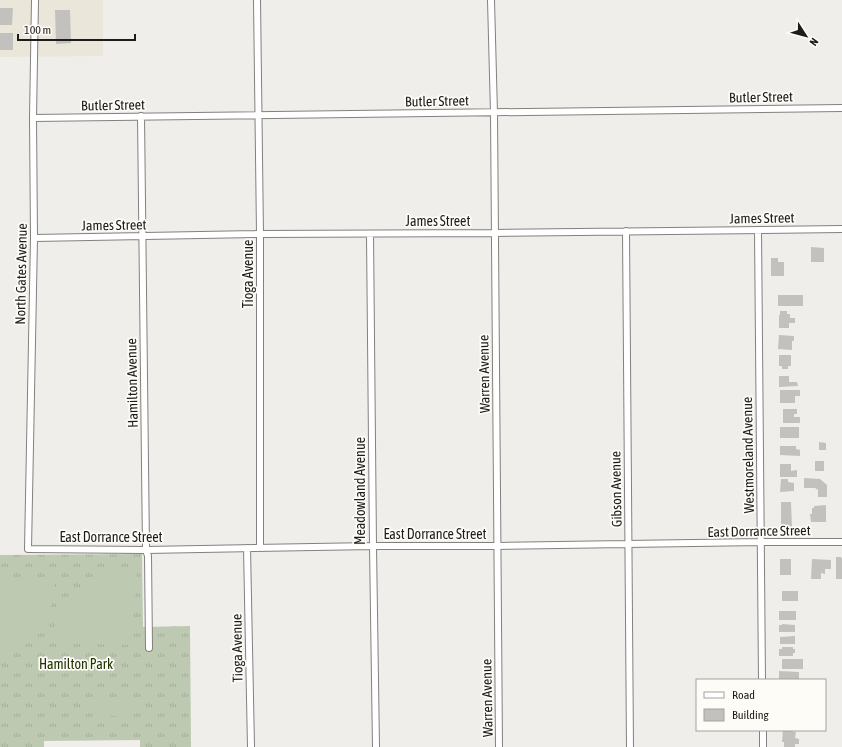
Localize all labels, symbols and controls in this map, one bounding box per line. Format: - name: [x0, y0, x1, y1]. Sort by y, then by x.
- scale bar: [18, 16, 135, 42]
- north arrow: [786, 16, 826, 56]
- text: 100 m: [24, 23, 51, 37]
- text: N: [807, 36, 821, 48]
- street label: Butler Street: [729, 88, 793, 106]
- street label: Butler Street: [405, 92, 469, 110]
- street label: Butler Street: [81, 96, 145, 114]
- street label: James Street: [729, 209, 795, 227]
- street label: James Street: [405, 213, 471, 229]
- street label: James Street: [81, 216, 147, 234]
- street label: North Gates Avenue: [12, 223, 30, 325]
- street label: Tioga Avenue: [240, 240, 256, 308]
- street label: Warren Avenue: [475, 335, 493, 413]
- street label: Hamilton Avenue: [123, 338, 141, 428]
- street label: Westmoreland Avenue: [739, 397, 757, 513]
- street label: Meadowland Avenue: [352, 437, 368, 545]
- street label: Gibson Avenue: [607, 451, 625, 527]
- street label: East Dorrance Street: [707, 522, 811, 540]
- street label: East Dorrance Street: [383, 526, 487, 542]
- street label: East Dorrance Street: [59, 529, 163, 545]
- street label: Tioga Avenue: [228, 614, 246, 682]
- park label: Hamilton Park: [39, 656, 113, 672]
- street label: Warren Avenue: [478, 659, 496, 737]
- legend: [696, 679, 826, 731]
- text: Road: [732, 688, 755, 702]
- text: Building: [732, 708, 770, 722]

